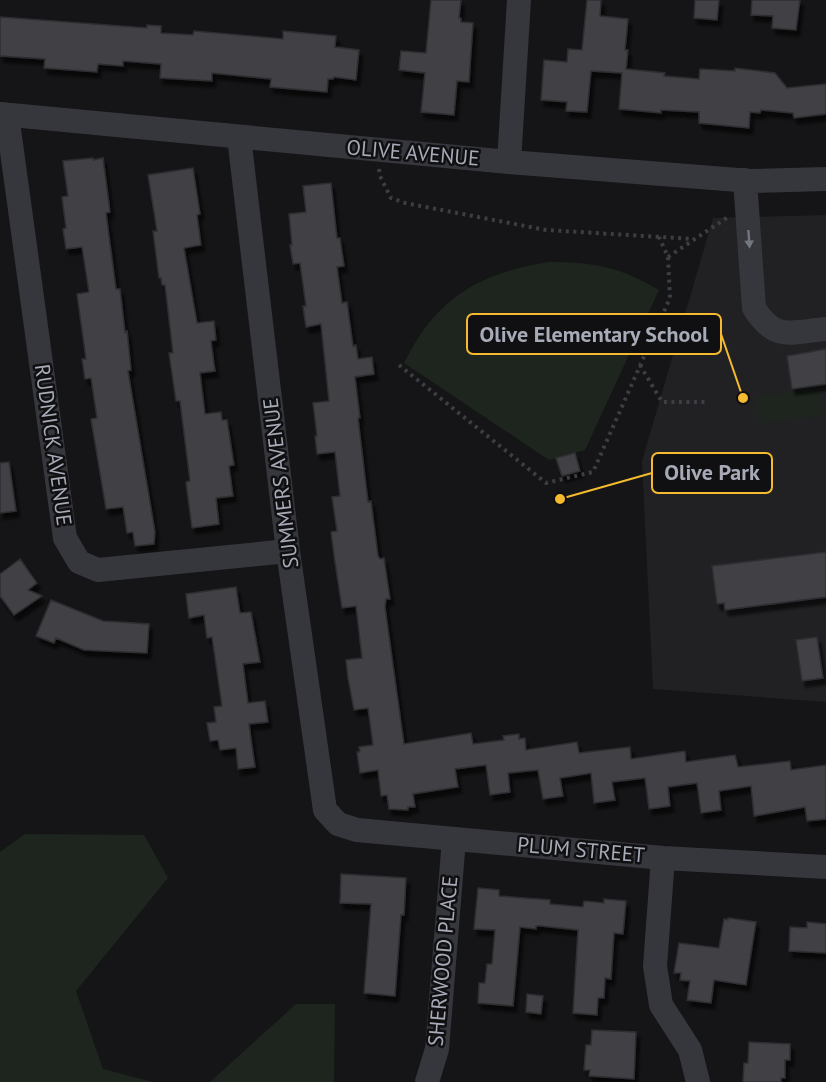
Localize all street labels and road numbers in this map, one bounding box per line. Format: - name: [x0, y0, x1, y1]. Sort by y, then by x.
- street label: OLIVE AVENUE: [346, 133, 480, 172]
- street label: RUDNICK AVENUE: [29, 362, 78, 527]
- street label: SUMMERS AVENUE: [257, 396, 304, 570]
- street label: PLUM STREET: [516, 830, 646, 869]
- street label: SHERWOOD PLACE: [422, 875, 463, 1047]

